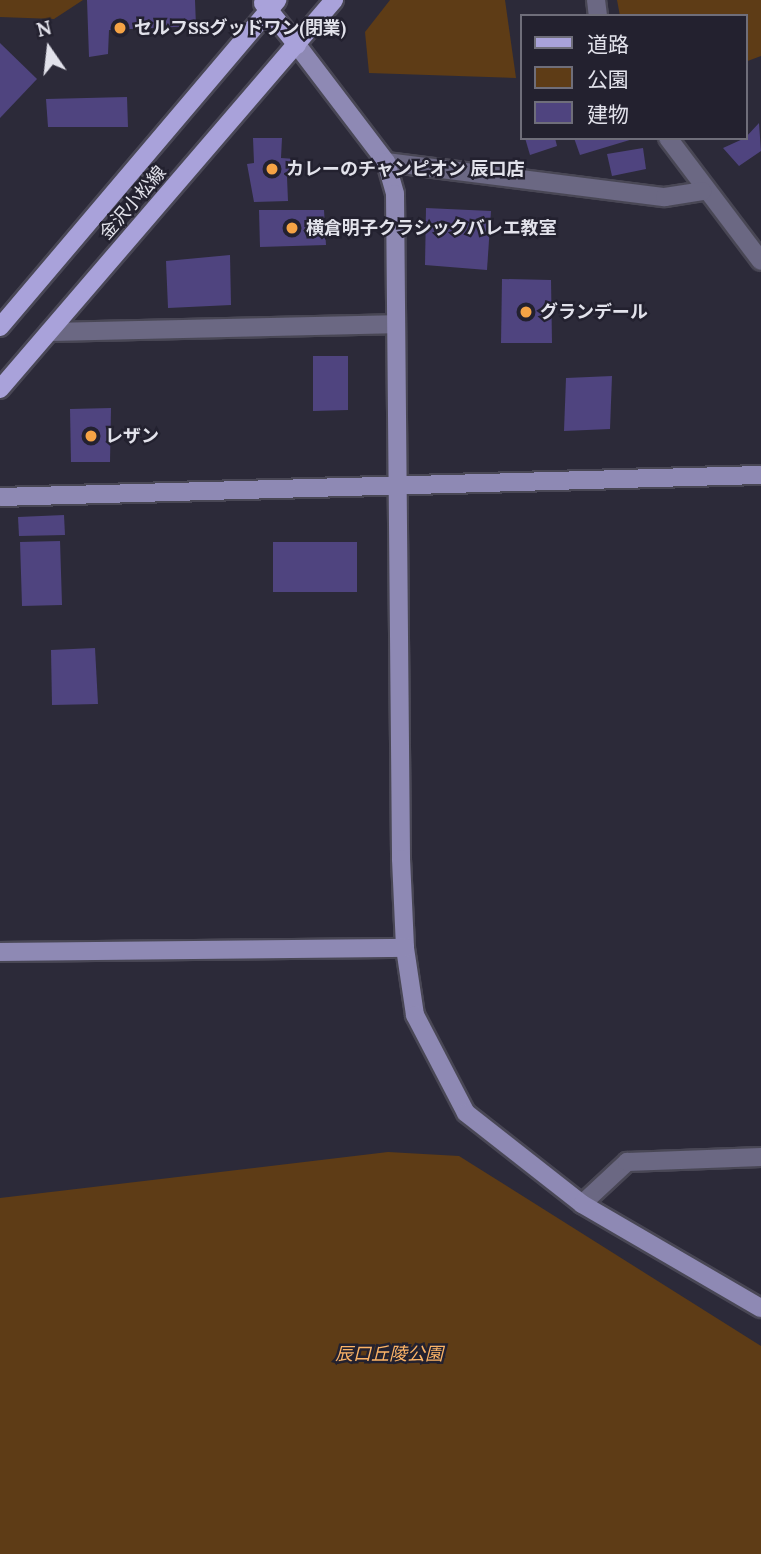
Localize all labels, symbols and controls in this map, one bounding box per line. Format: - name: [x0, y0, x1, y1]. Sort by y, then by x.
- north arrow: [14, 14, 84, 84]
- legend: [520, 14, 747, 140]
- text: N: [34, 15, 54, 42]
- place label: セルフSSグッドワン(閉業): [134, 17, 346, 39]
- marker: セルフSSグッドワン(閉業): [112, 20, 128, 36]
- text: 道路: [587, 31, 629, 58]
- text: 公園: [587, 66, 629, 93]
- text: 建物: [587, 101, 629, 128]
- place label: カレーのチャンピオン 辰口店: [286, 158, 525, 180]
- marker: カレーのチャンピオン 辰口店: [264, 161, 280, 177]
- street label: 金沢小松線: [95, 162, 171, 244]
- place label: 横倉明子クラシックバレエ教室: [306, 217, 558, 239]
- marker: 横倉明子クラシックバレエ教室: [284, 220, 300, 236]
- place label: グランデール: [540, 301, 648, 323]
- marker: グランデール: [518, 304, 534, 320]
- place label: レザン: [105, 425, 159, 447]
- marker: レザン: [83, 428, 99, 444]
- park label: 辰口丘陵公園: [335, 1343, 443, 1365]

